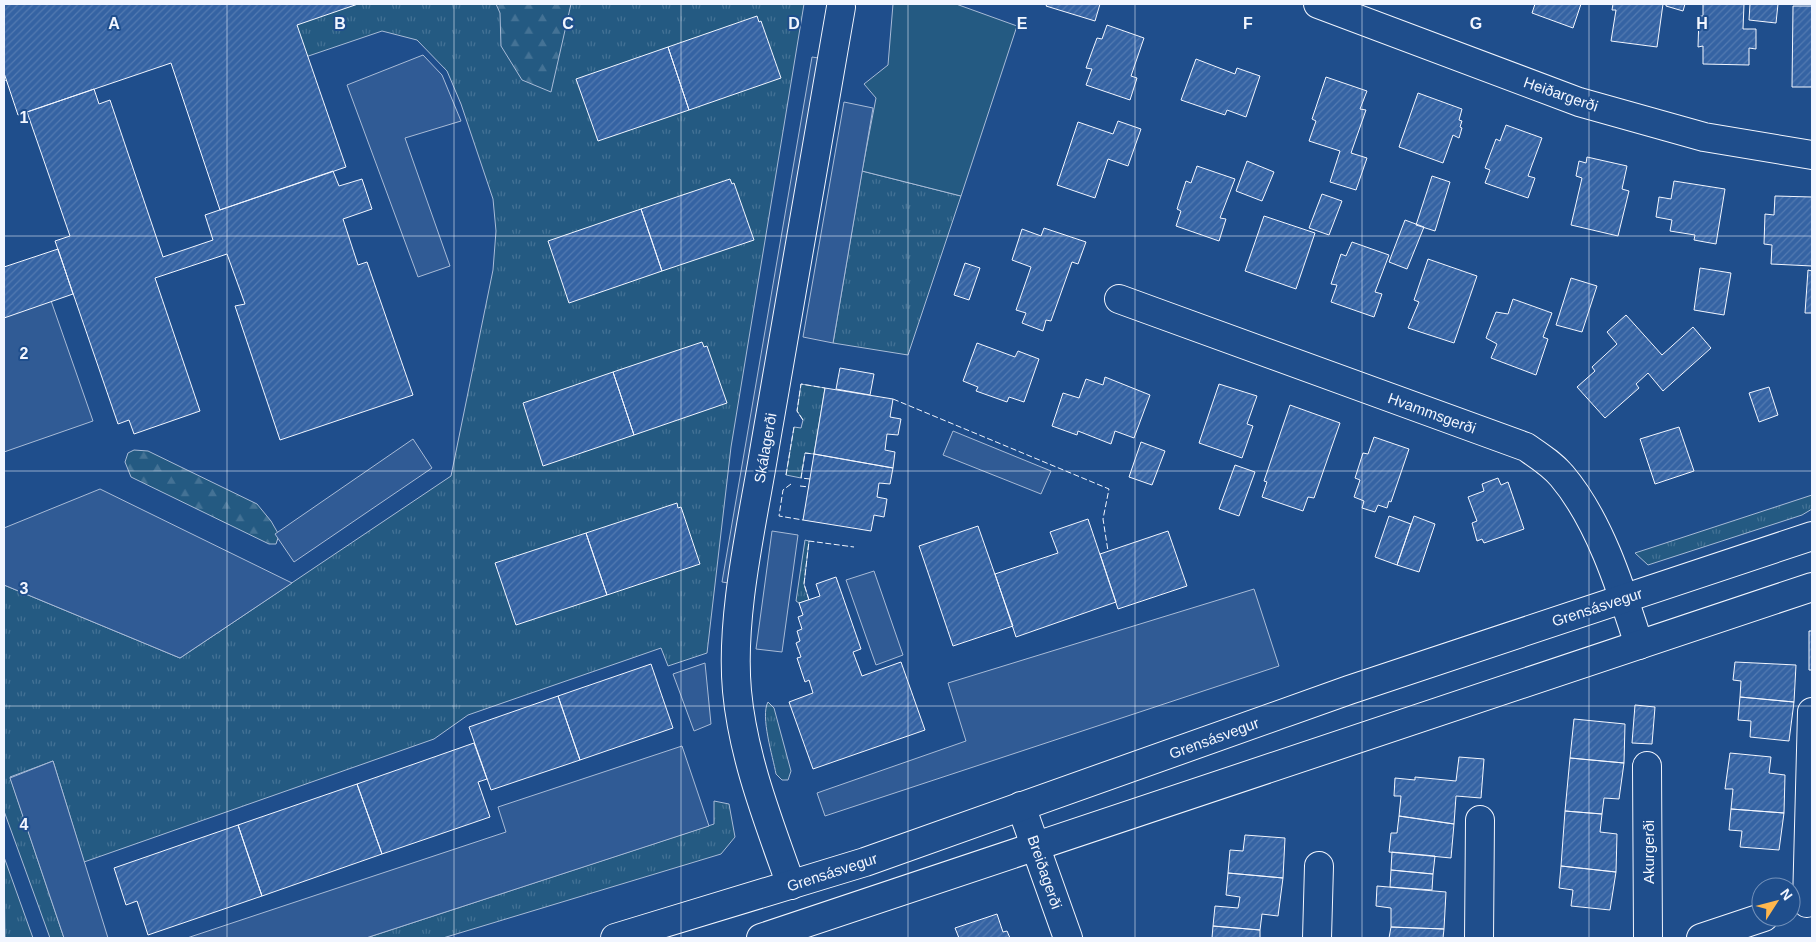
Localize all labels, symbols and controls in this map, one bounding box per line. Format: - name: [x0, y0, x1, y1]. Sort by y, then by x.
- text: A: [108, 15, 120, 32]
- text: B: [334, 15, 346, 32]
- text: C: [562, 15, 574, 32]
- text: D: [788, 15, 800, 32]
- text: E: [1017, 15, 1028, 32]
- text: F: [1243, 15, 1253, 32]
- text: G: [1470, 15, 1482, 32]
- text: H: [1696, 15, 1708, 32]
- street label: Heiðargerði: [1522, 73, 1600, 115]
- text: 1: [20, 109, 29, 126]
- text: 2: [20, 345, 29, 362]
- street label: Hvammsgerði: [1386, 389, 1478, 437]
- street label: Skálagerði: [750, 412, 780, 484]
- text: 3: [20, 580, 29, 597]
- street label: Grensásvegur: [1550, 584, 1644, 630]
- street label: Grensásvegur: [1167, 714, 1261, 762]
- text: 4: [20, 816, 29, 833]
- street label: Akurgerði: [1640, 820, 1657, 884]
- street label: Breiðagerði: [1024, 833, 1066, 911]
- street label: Grensásvegur: [785, 849, 879, 895]
- north arrow: [1751, 877, 1801, 927]
- text: N: [1777, 886, 1796, 903]

